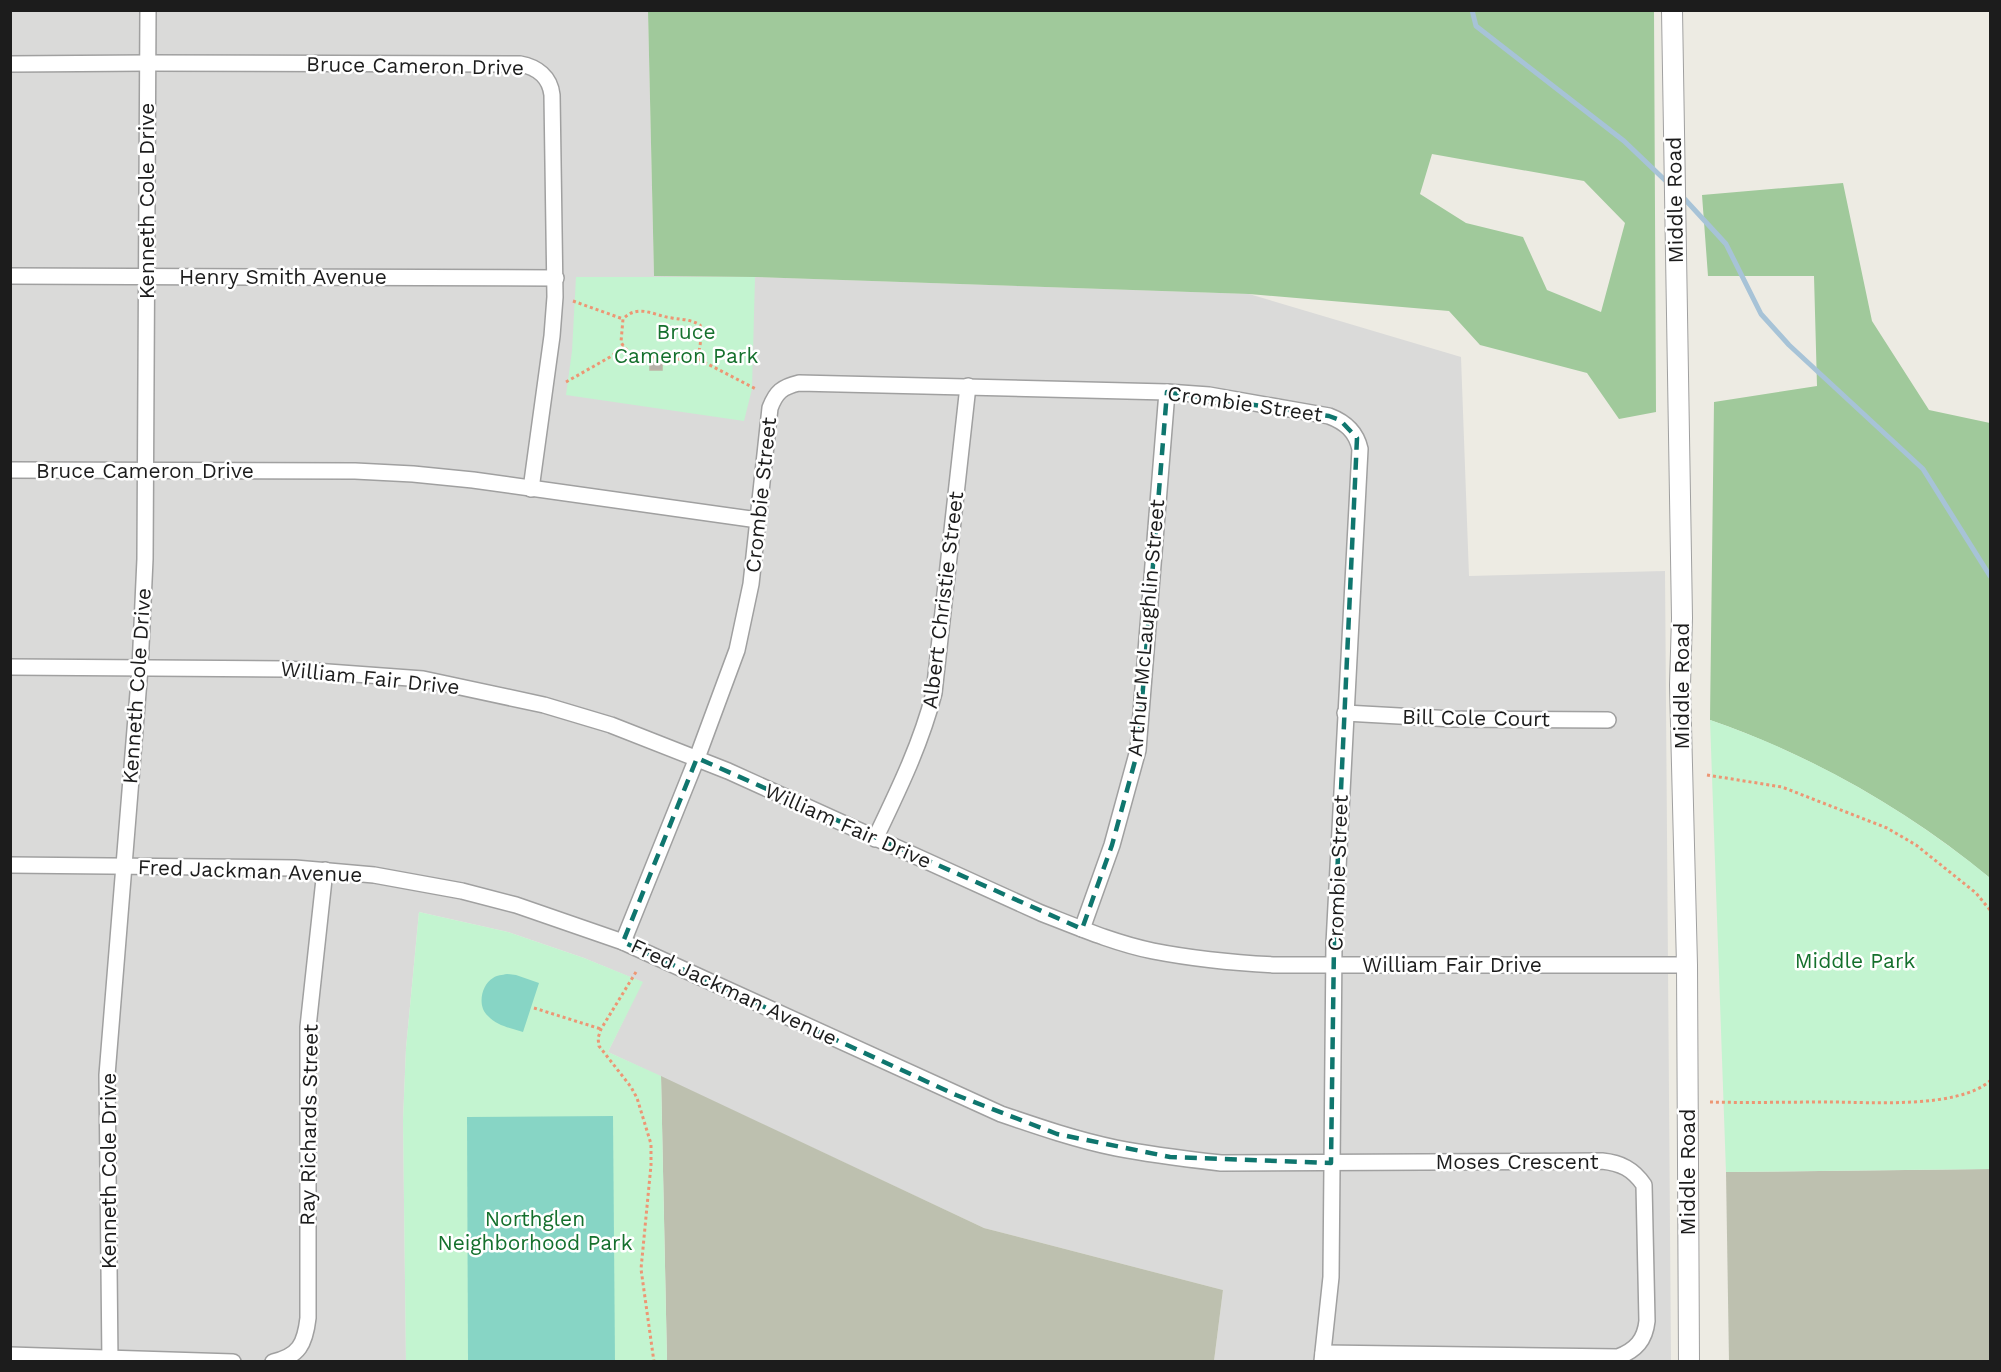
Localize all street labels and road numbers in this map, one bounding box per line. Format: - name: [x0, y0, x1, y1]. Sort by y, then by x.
- street label: Bruce Cameron Drive: [306, 51, 524, 80]
- street label: Kenneth Cole Drive: [134, 103, 159, 299]
- street label: Middle Road: [1661, 136, 1688, 264]
- street label: Henry Smith Avenue: [179, 264, 387, 289]
- street label: Crombie Street: [1166, 380, 1324, 427]
- street label: Crombie Street: [740, 416, 781, 574]
- street label: Bruce Cameron Drive: [36, 458, 254, 483]
- street label: Albert Christie Street: [917, 490, 968, 710]
- street label: Arthur McLaughlin Street: [1122, 498, 1169, 758]
- street label: Kenneth Cole Drive: [117, 587, 156, 785]
- street label: Middle Road: [1669, 623, 1694, 749]
- street label: William Fair Drive: [279, 656, 461, 699]
- street label: Bill Cole Court: [1402, 704, 1550, 731]
- street label: William Fair Drive: [761, 778, 935, 874]
- street label: Crombie Street: [1322, 794, 1353, 952]
- street label: Fred Jackman Avenue: [137, 854, 363, 887]
- street label: Fred Jackman Avenue: [627, 933, 841, 1050]
- street label: William Fair Drive: [1362, 952, 1542, 977]
- street label: Ray Richards Street: [294, 1024, 323, 1226]
- street label: Kenneth Cole Drive: [96, 1073, 121, 1269]
- street label: Middle Road: [1675, 1109, 1700, 1235]
- street label: Moses Crescent: [1435, 1149, 1599, 1174]

